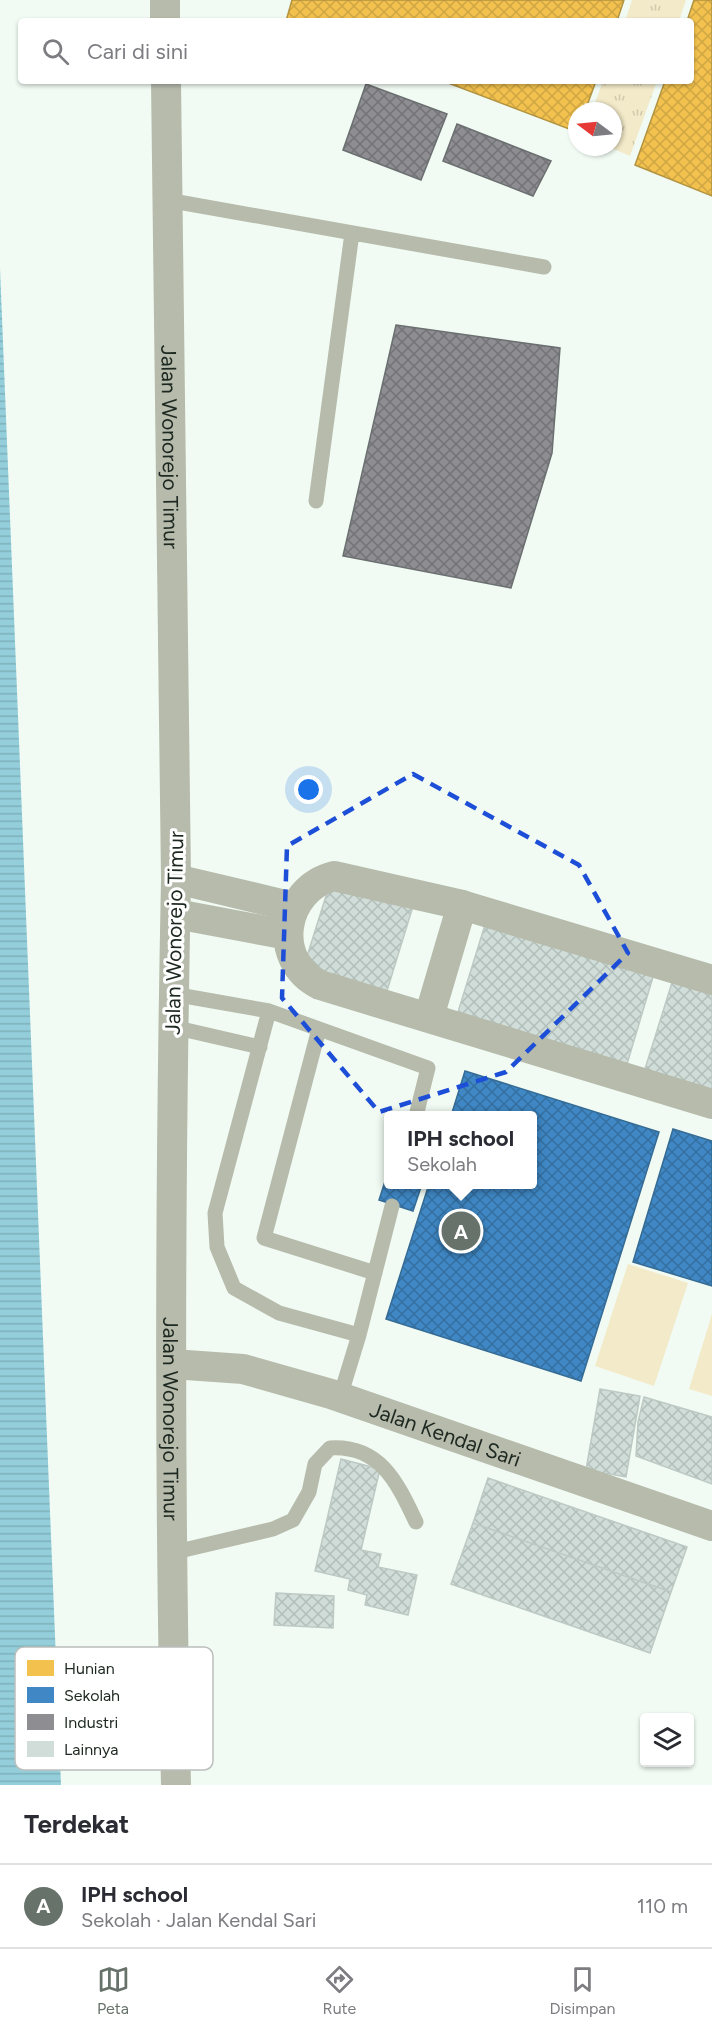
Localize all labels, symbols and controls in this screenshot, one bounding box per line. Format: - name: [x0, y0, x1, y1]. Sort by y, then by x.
- search box: [18, 18, 694, 84]
- icon: search: [39, 35, 72, 68]
- text: Cari di sini: [87, 38, 188, 65]
- north arrow: [568, 102, 622, 156]
- street label: Jalan Wonorejo Timur: [157, 345, 184, 549]
- your location: [294, 775, 323, 804]
- street label: Jalan Wonorejo Timur: [160, 831, 188, 1035]
- popup: [384, 1111, 537, 1189]
- text: IPH school: [407, 1125, 514, 1152]
- text: Sekolah: [407, 1152, 477, 1176]
- pin: A: [442, 1208, 480, 1254]
- street label: Jalan Wonorejo Timur: [159, 1317, 184, 1521]
- street label: Jalan Kendal Sari: [367, 1396, 524, 1471]
- legend: [15, 1647, 213, 1770]
- text: Hunian: [64, 1659, 115, 1678]
- text: Sekolah: [64, 1686, 120, 1705]
- text: Industri: [64, 1713, 118, 1732]
- map controls: [640, 1713, 694, 1767]
- button: layers: [640, 1713, 694, 1767]
- text: Lainnya: [64, 1740, 118, 1759]
- text: Terdekat: [24, 1808, 129, 1840]
- text: IPH school: [81, 1881, 188, 1908]
- text: A: [36, 1894, 51, 1918]
- text: 110 m: [637, 1894, 688, 1918]
- text: Sekolah · Jalan Kendal Sari: [81, 1908, 316, 1932]
- tab: Peta: [97, 1963, 130, 2018]
- tab: Rute: [323, 1963, 356, 2018]
- tab: Disimpan: [549, 1963, 615, 2018]

